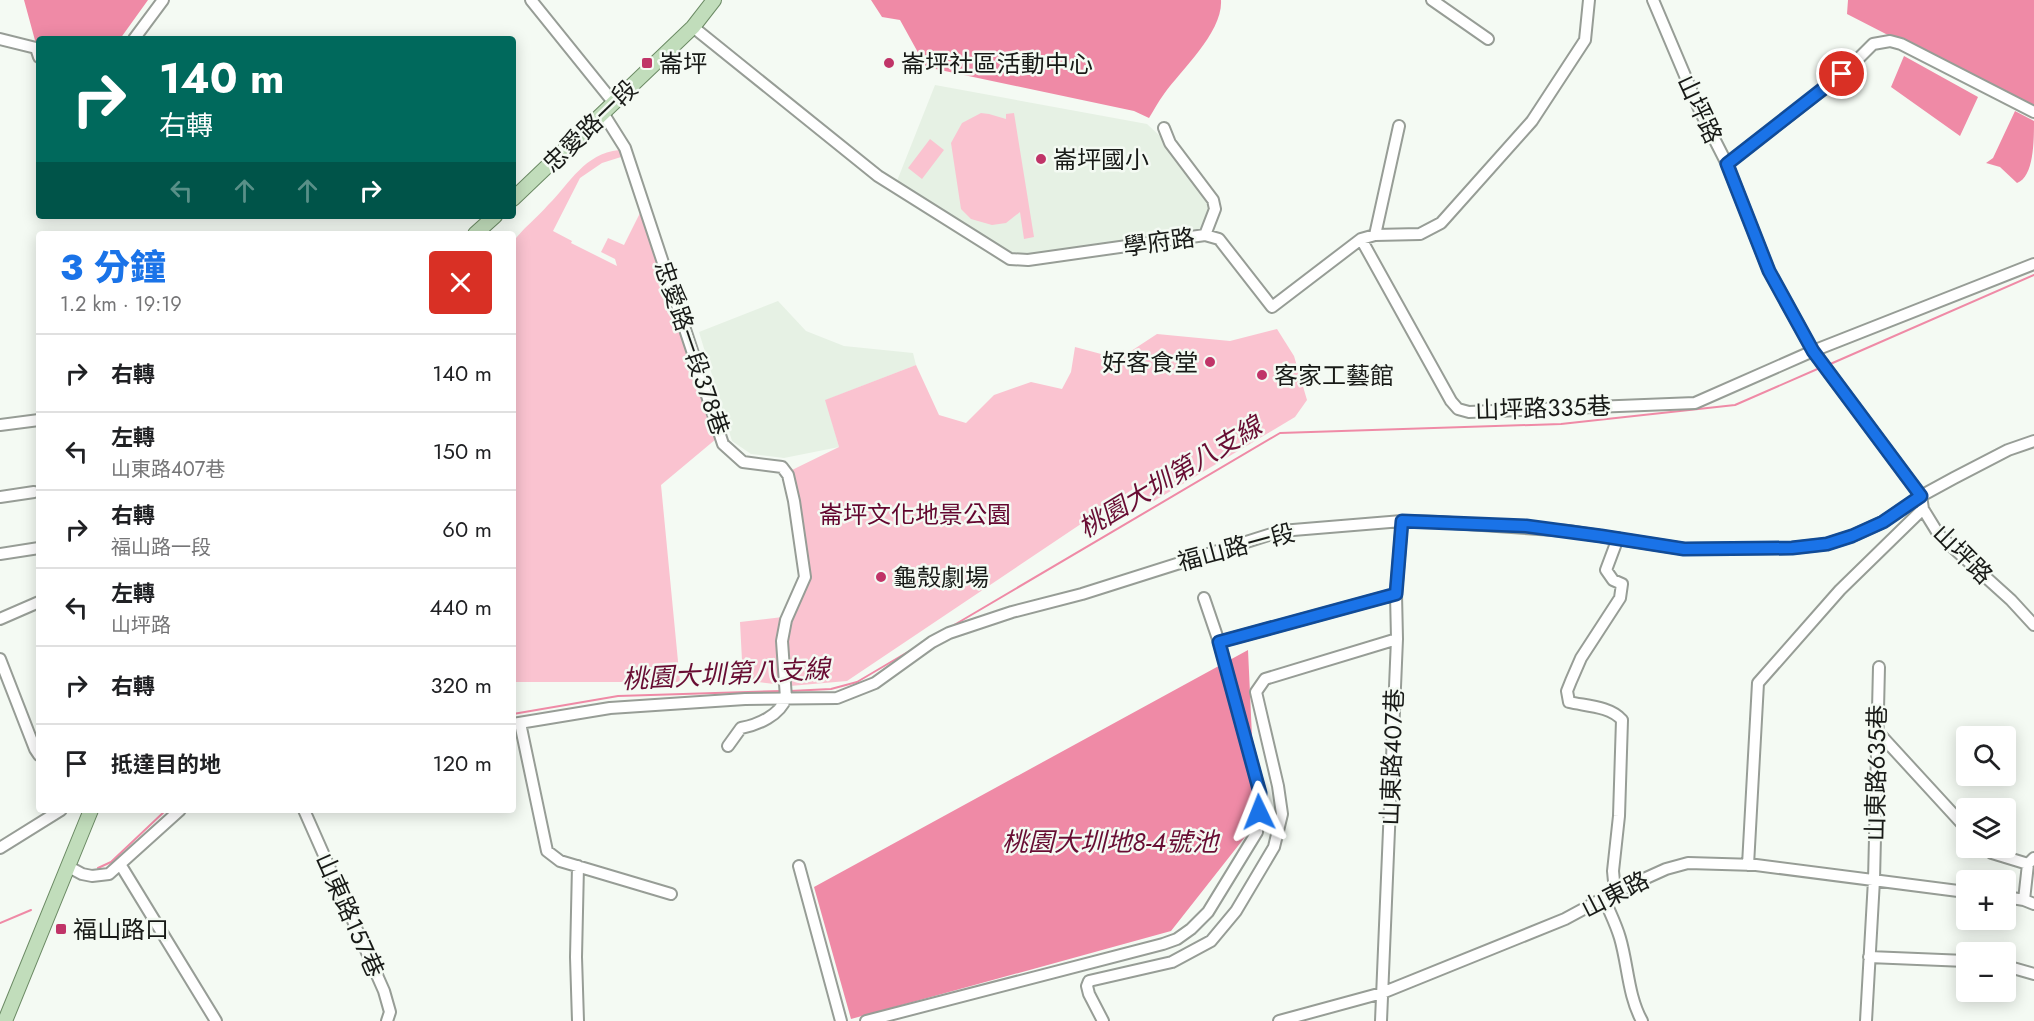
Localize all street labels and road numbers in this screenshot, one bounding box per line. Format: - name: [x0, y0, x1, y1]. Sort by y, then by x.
- street label: 山坪路: [1669, 69, 1731, 149]
- street label: 忠愛路一段: [535, 72, 645, 180]
- street label: 學府路: [1121, 220, 1197, 264]
- street label: 忠愛路一段378巷: [646, 256, 738, 440]
- street label: 山坪路335巷: [1475, 388, 1611, 428]
- street label: 福山路一段: [1174, 515, 1298, 579]
- street label: 山坪路: [1925, 516, 2001, 592]
- street label: 山東路407巷: [1372, 688, 1412, 826]
- street label: 山東路635巷: [1857, 704, 1895, 842]
- street label: 山東路157巷: [307, 847, 393, 983]
- street label: 山東路: [1575, 862, 1655, 926]

